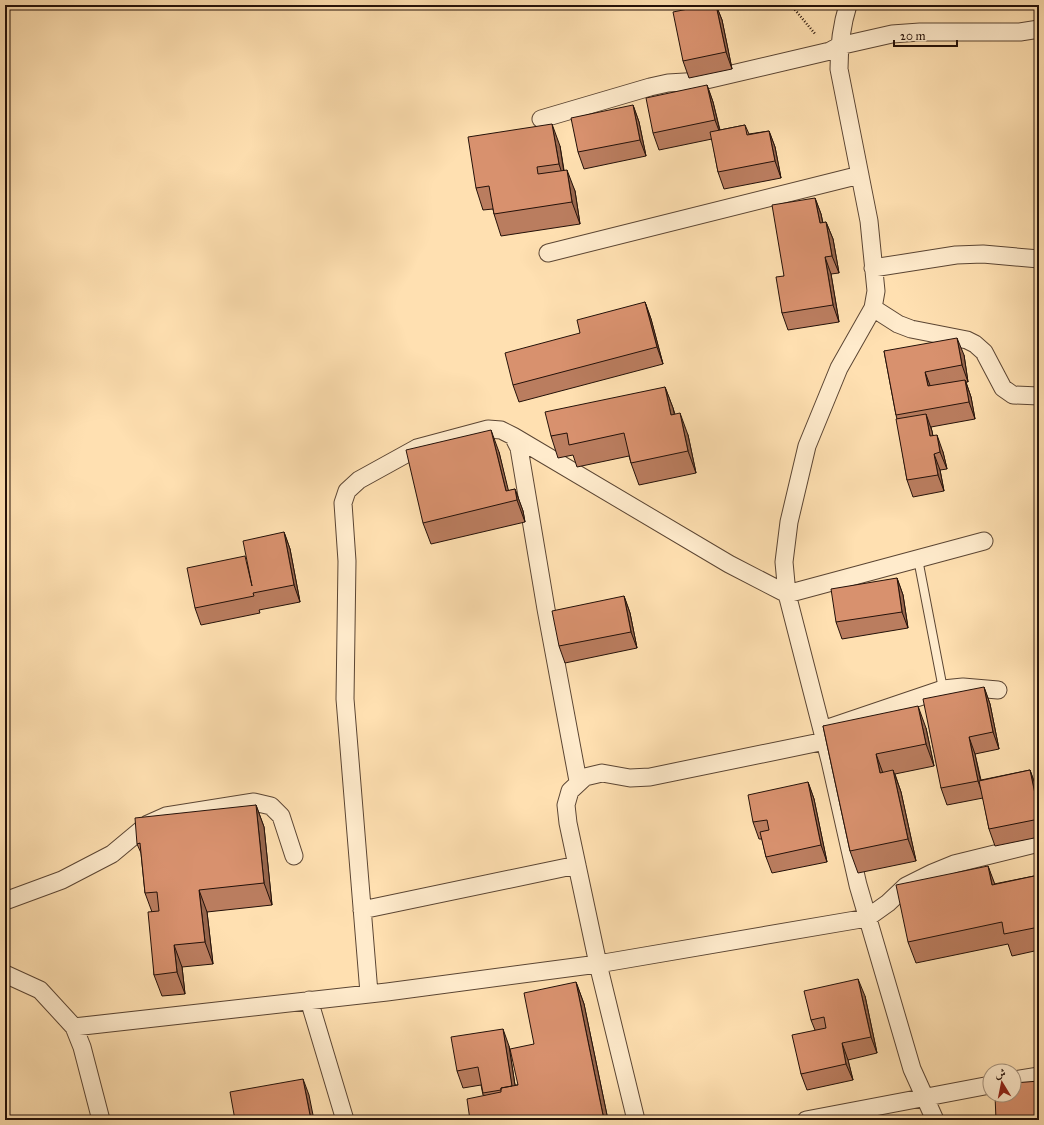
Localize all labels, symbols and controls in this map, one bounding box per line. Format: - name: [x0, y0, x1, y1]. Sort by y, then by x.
- scale bar: [894, 22, 957, 48]
- text: 20 m: [900, 29, 926, 43]
- north arrow: [982, 1063, 1022, 1103]
- text: ش: [994, 1066, 1007, 1081]

